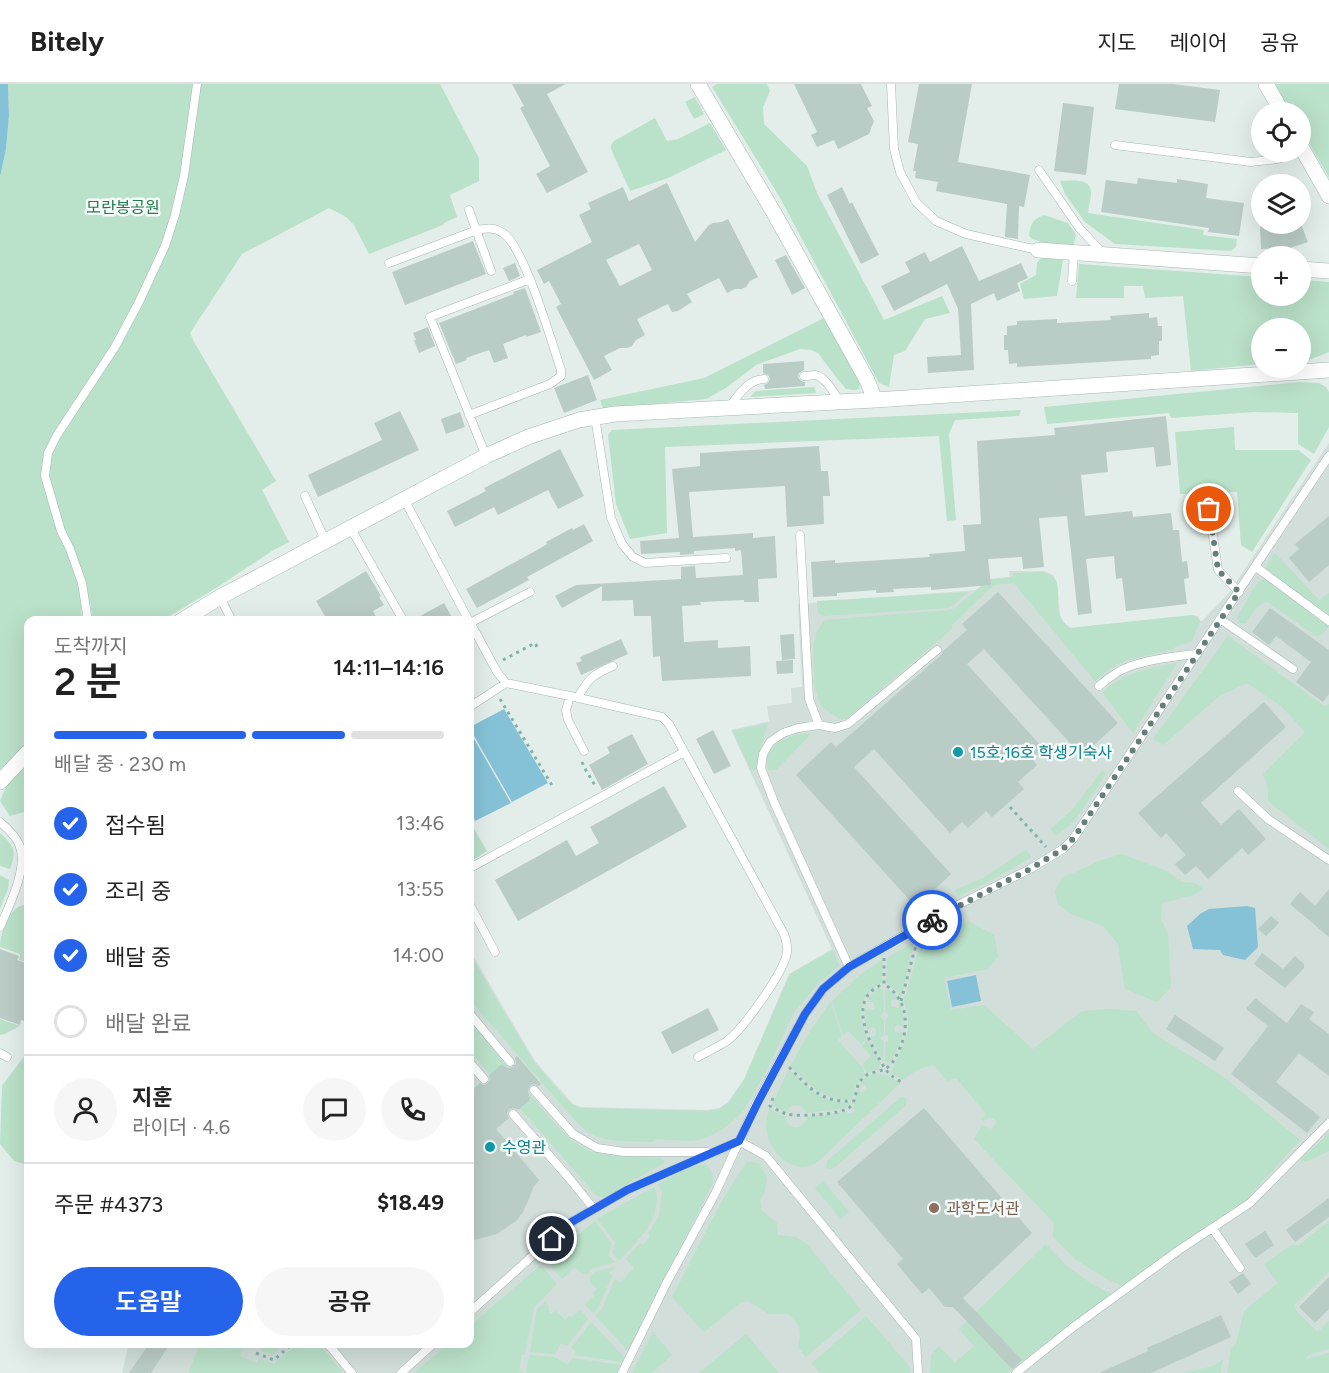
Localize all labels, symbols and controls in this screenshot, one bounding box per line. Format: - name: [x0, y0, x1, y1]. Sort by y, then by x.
- text: Bitely: [30, 24, 104, 58]
- text: 지도: [1098, 30, 1136, 55]
- text: 레이어: [1169, 30, 1227, 55]
- text: 공유: [1260, 30, 1299, 55]
- map controls: [1251, 102, 1311, 378]
- button: locate: [1251, 102, 1311, 162]
- button: layers: [1251, 174, 1311, 234]
- park label: 모란봉공원: [86, 198, 160, 217]
- button: +: [1251, 246, 1311, 306]
- button: −: [1251, 318, 1311, 378]
- pin: [1183, 483, 1234, 534]
- icon: bag: [1192, 492, 1225, 525]
- text: 도착까지: [54, 634, 128, 658]
- text: 14:11–14:16: [333, 654, 444, 681]
- text: 2 분: [54, 658, 122, 705]
- place label: 15호,16호 학생기숙사: [970, 743, 1112, 762]
- marker: 15호,16호 학생기숙사: [951, 745, 965, 759]
- text: 배달 중 · 230 m: [54, 752, 186, 776]
- icon: check: [54, 807, 87, 840]
- text: 13:46: [396, 811, 444, 835]
- text: 접수됨: [105, 812, 166, 839]
- icon: check: [54, 873, 87, 906]
- text: 13:55: [397, 877, 444, 901]
- text: 조리 중: [105, 878, 171, 905]
- courier: [902, 890, 962, 950]
- icon: bike: [916, 904, 949, 937]
- icon: check: [54, 939, 87, 972]
- text: 14:00: [393, 943, 444, 967]
- text: 배달 중: [105, 944, 171, 971]
- text: 배달 완료: [105, 1010, 191, 1037]
- button: person: [54, 1078, 117, 1141]
- button: chat: [303, 1078, 366, 1141]
- button: phone: [381, 1078, 444, 1141]
- text: 지훈: [132, 1084, 172, 1111]
- text: 라이더 · 4.6: [132, 1115, 230, 1139]
- place label: 수영관: [502, 1138, 546, 1157]
- marker: 수영관: [483, 1140, 497, 1154]
- text: $18.49: [377, 1189, 444, 1216]
- text: 주문 #4373: [54, 1191, 163, 1218]
- place label: 과학도서관: [946, 1199, 1020, 1218]
- marker: 과학도서관: [927, 1201, 941, 1215]
- pin: [526, 1213, 577, 1264]
- icon: home: [535, 1222, 568, 1255]
- button: 도움말: [54, 1267, 243, 1336]
- button: 공유: [255, 1267, 444, 1336]

